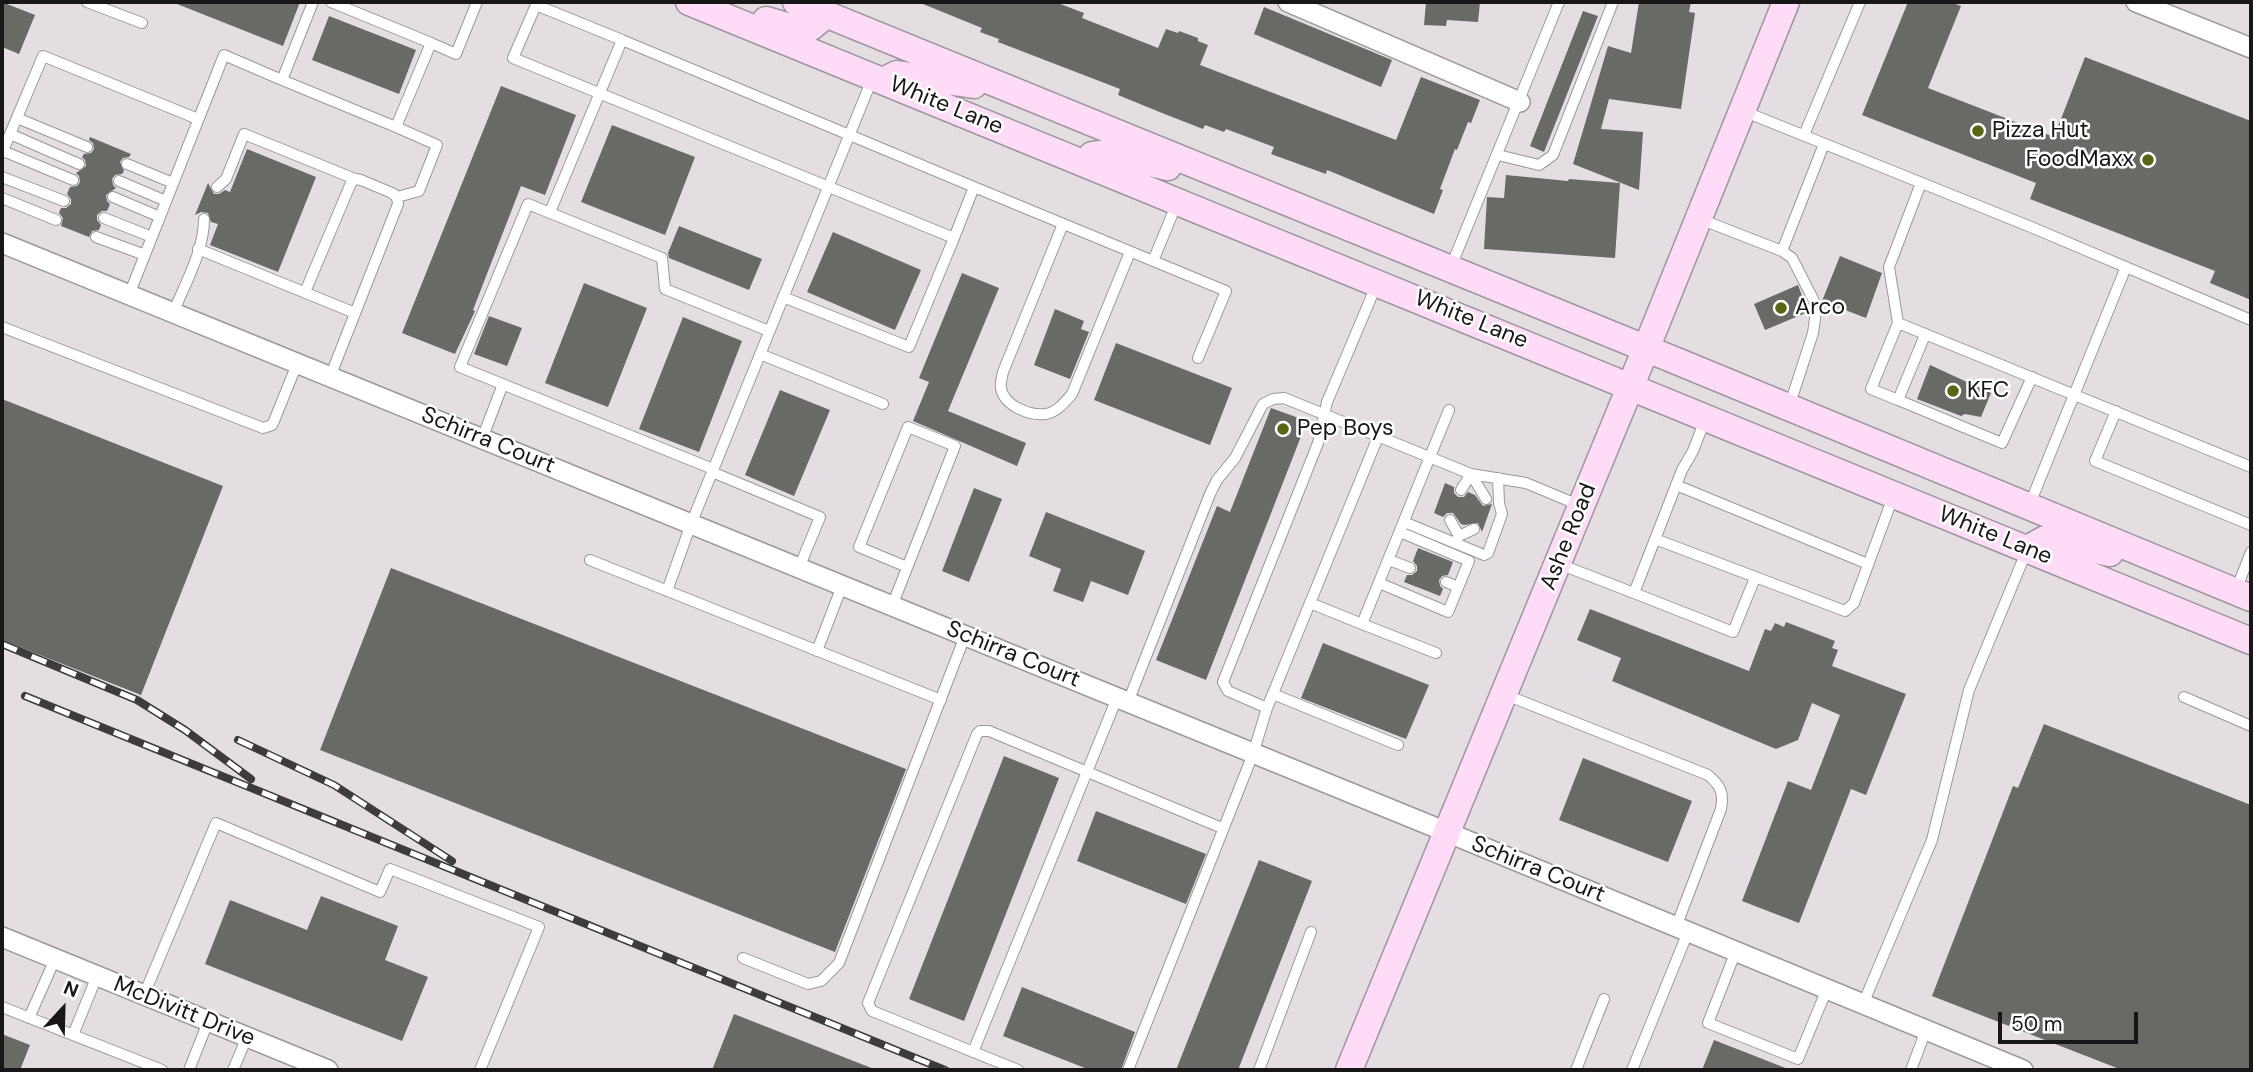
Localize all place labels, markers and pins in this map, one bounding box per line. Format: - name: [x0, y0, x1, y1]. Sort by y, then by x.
- place label: Pizza Hut: [1992, 117, 2088, 145]
- marker: Pizza Hut: [1970, 123, 1986, 139]
- place label: FoodMaxx: [2026, 146, 2134, 174]
- marker: FoodMaxx: [2140, 152, 2156, 168]
- place label: Arco: [1795, 294, 1845, 322]
- marker: Arco: [1773, 300, 1789, 316]
- place label: KFC: [1967, 377, 2009, 405]
- marker: KFC: [1945, 383, 1961, 399]
- place label: Pep Boys: [1297, 415, 1394, 443]
- marker: Pep Boys: [1275, 421, 1291, 437]

